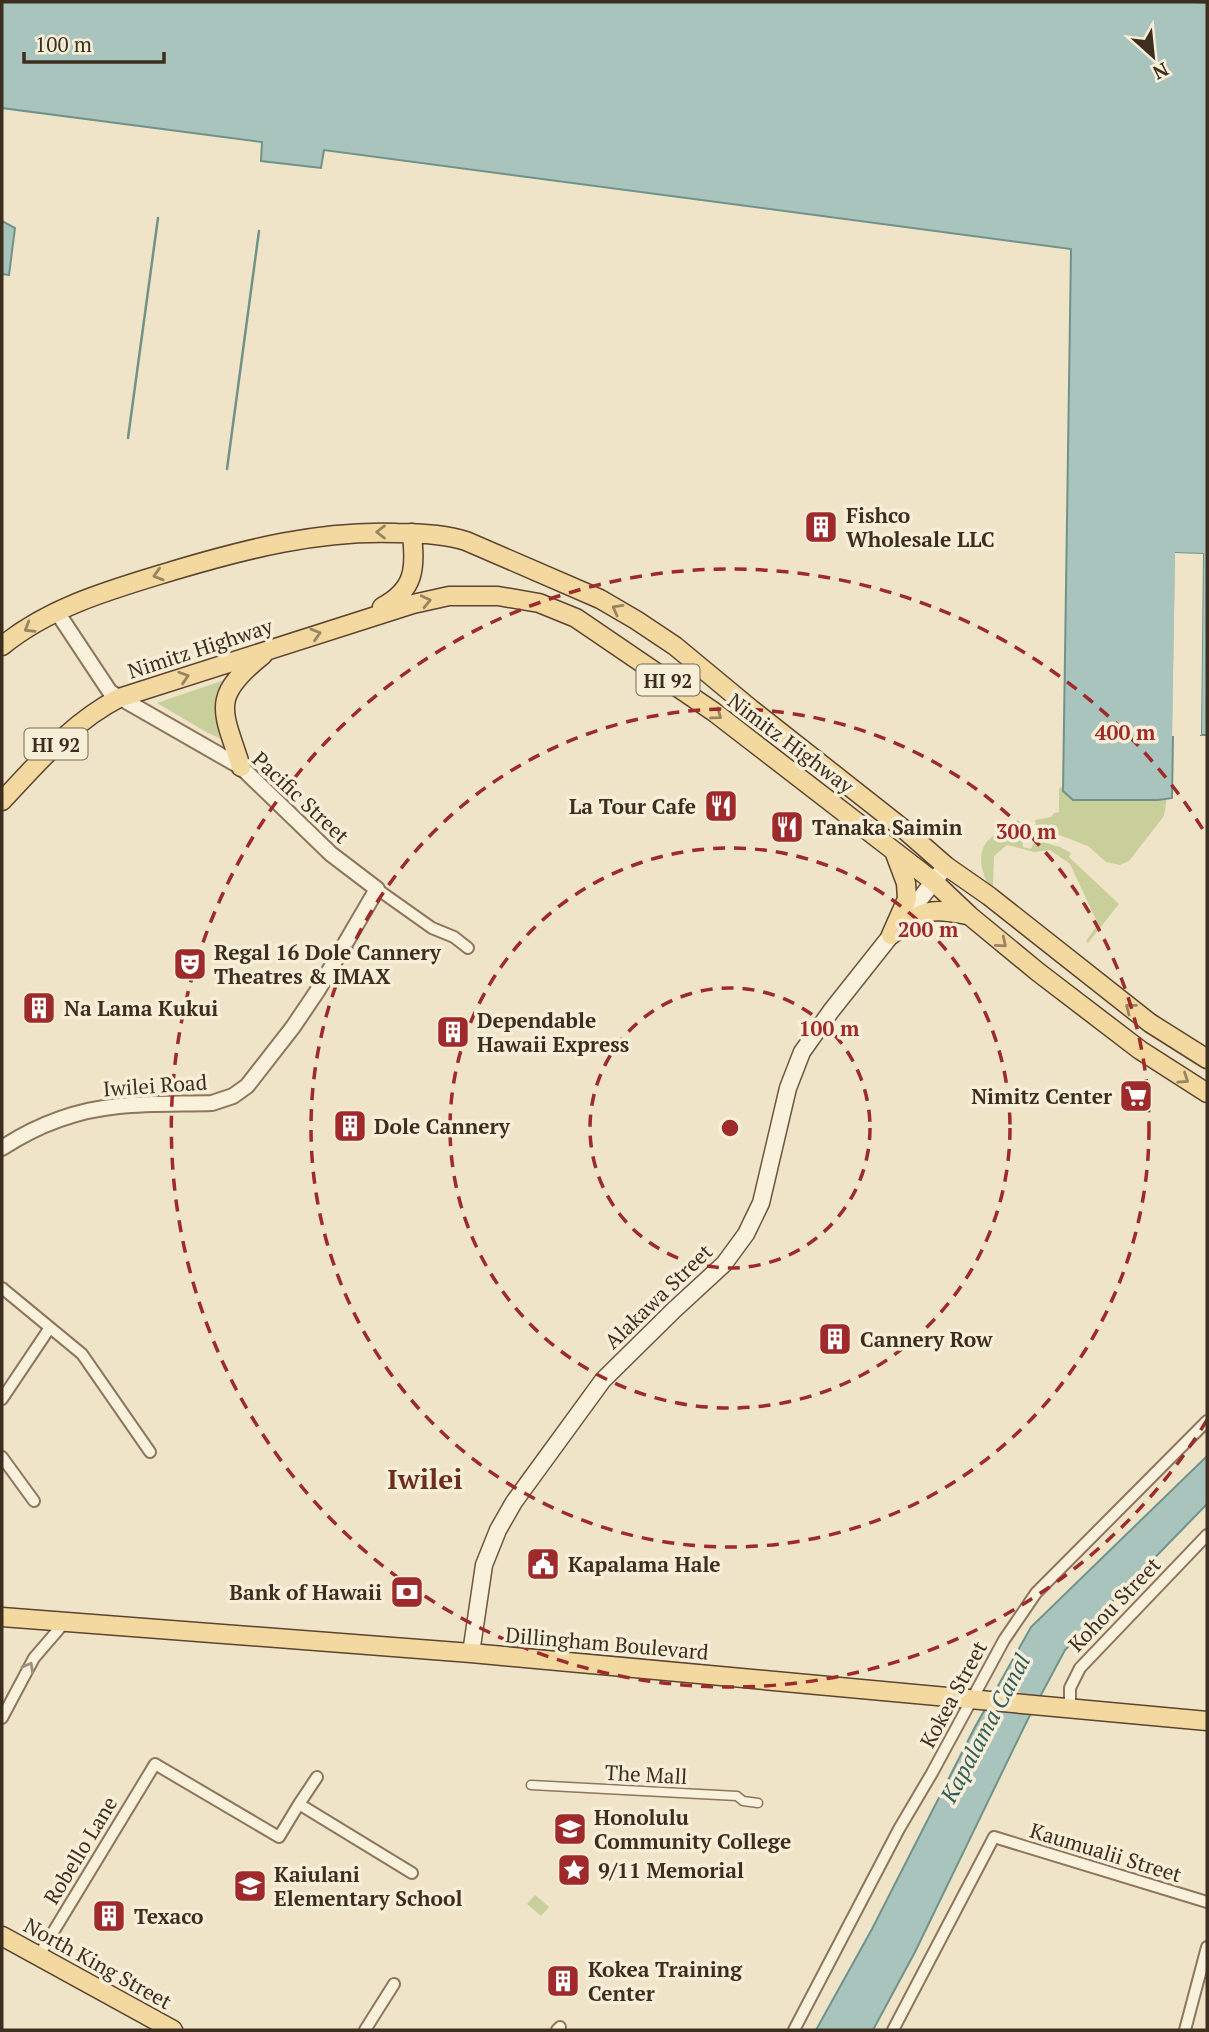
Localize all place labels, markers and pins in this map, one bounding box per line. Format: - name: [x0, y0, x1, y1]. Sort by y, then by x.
- place label: Fishco Wholesale LLC: [846, 501, 995, 553]
- building icon: Fishco Wholesale LLC: [802, 508, 840, 546]
- restaurant icon: La Tour Cafe: [702, 787, 740, 825]
- place label: La Tour Cafe: [569, 792, 696, 820]
- restaurant icon: Tanaka Saimin: [768, 808, 806, 846]
- place label: Tanaka Saimin: [812, 813, 963, 841]
- place label: Regal 16 Dole Cannery Theatres & IMAX: [214, 938, 442, 990]
- theatre icon: Regal 16 Dole Cannery Theatres & IMAX: [171, 945, 209, 983]
- building icon: Na Lama Kukui: [20, 989, 58, 1027]
- place label: Na Lama Kukui: [64, 994, 218, 1022]
- place label: Dependable Hawaii Express: [477, 1006, 629, 1058]
- building icon: Dependable Hawaii Express: [434, 1013, 472, 1051]
- supermarket icon: Nimitz Center: [1117, 1077, 1155, 1115]
- place label: Nimitz Center: [971, 1082, 1112, 1110]
- building icon: Dole Cannery: [331, 1107, 369, 1145]
- place label: Dole Cannery: [374, 1112, 511, 1140]
- centre of rings: [718, 1116, 742, 1140]
- building icon: Cannery Row: [816, 1320, 854, 1358]
- place label: Cannery Row: [860, 1325, 993, 1353]
- public building icon: Kapalama Hale: [524, 1545, 562, 1583]
- place label: Kapalama Hale: [568, 1550, 721, 1578]
- bank icon: Bank of Hawaii: [388, 1573, 426, 1611]
- place label: Bank of Hawaii: [229, 1578, 382, 1606]
- place label: Honolulu Community College: [594, 1803, 791, 1855]
- school or university icon: Honolulu Community College: [551, 1810, 589, 1848]
- place icon: 9/11 Memorial: [555, 1851, 593, 1889]
- place label: 9/11 Memorial: [598, 1856, 744, 1884]
- place label: Kaiulani Elementary School: [274, 1860, 462, 1912]
- school or university icon: Kaiulani Elementary School: [231, 1867, 269, 1905]
- building icon: Texaco: [90, 1897, 128, 1935]
- place label: Texaco: [134, 1902, 204, 1930]
- place label: Kokea Training Center: [588, 1955, 743, 2007]
- building icon: Kokea Training Center: [544, 1962, 582, 2000]

